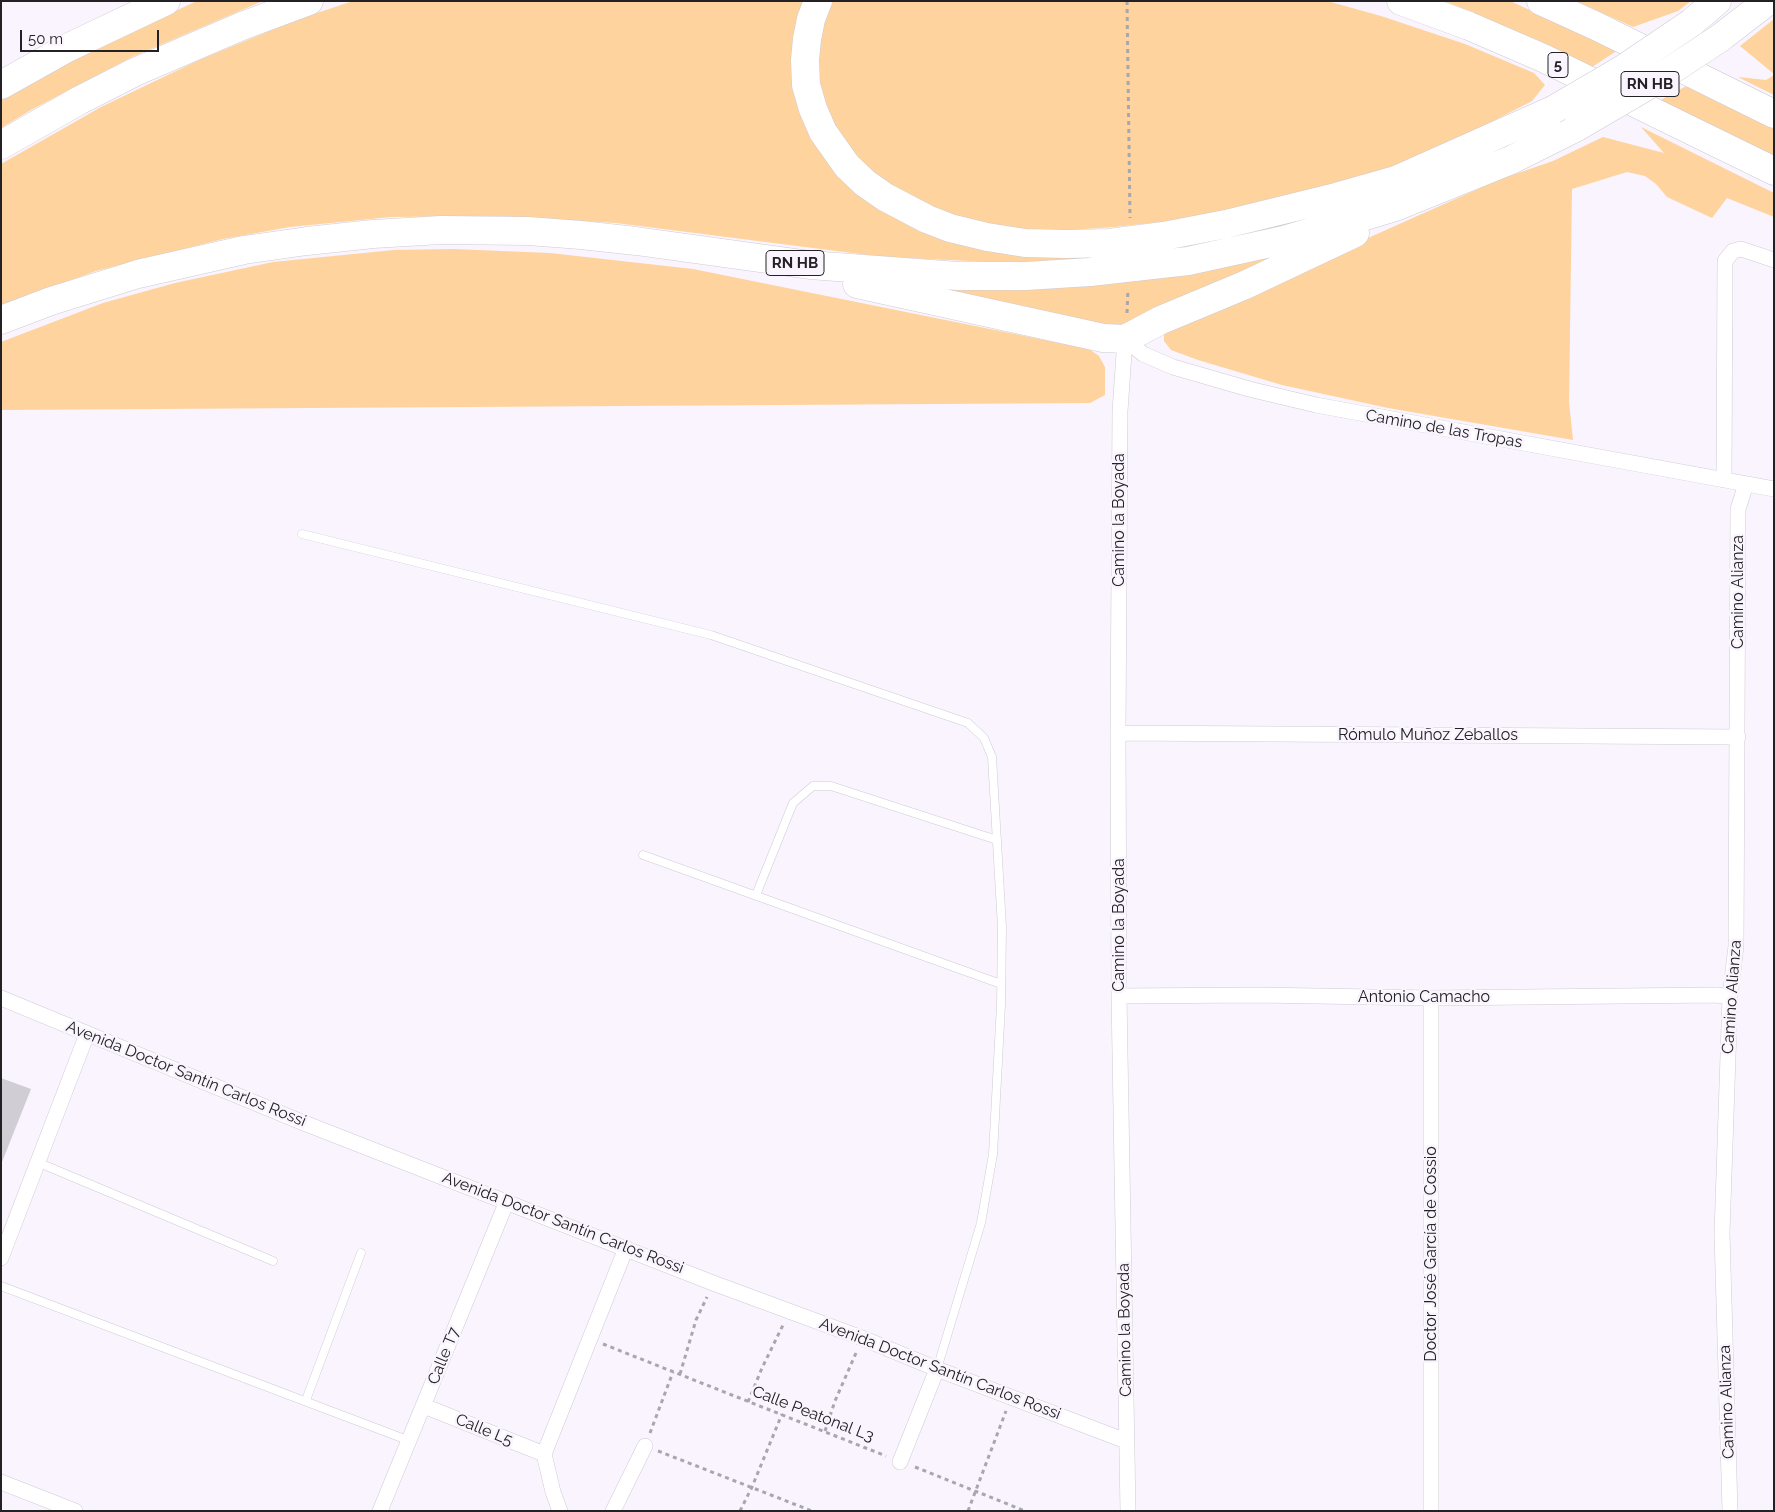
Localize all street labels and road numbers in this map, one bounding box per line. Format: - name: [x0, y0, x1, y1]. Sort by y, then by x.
- road number: 5: [1548, 52, 1568, 78]
- road number: RN HB: [1621, 72, 1679, 96]
- road number: RN HB: [766, 250, 824, 276]
- street label: Camino de las Tropas: [1364, 406, 1524, 452]
- street label: Camino la Boyada: [1109, 453, 1129, 587]
- street label: Camino Alianza: [1728, 535, 1748, 649]
- street label: Rómulo Muñoz Zeballos: [1338, 725, 1518, 745]
- street label: Camino la Boyada: [1109, 858, 1129, 992]
- street label: Camino Alianza: [1718, 939, 1746, 1055]
- street label: Antonio Camacho: [1358, 987, 1490, 1007]
- street label: Avenida Doctor Santín Carlos Rossi: [63, 1017, 309, 1131]
- street label: Doctor José García de Cossio: [1421, 1146, 1441, 1362]
- street label: Avenida Doctor Santín Carlos Rossi: [439, 1168, 687, 1278]
- street label: Camino la Boyada: [1114, 1263, 1136, 1397]
- street label: Avenida Doctor Santín Carlos Rossi: [816, 1314, 1064, 1424]
- street label: Calle T7: [424, 1325, 464, 1387]
- street label: Camino Alianza: [1715, 1345, 1739, 1459]
- street label: Calle Peatonal L3: [749, 1382, 877, 1446]
- street label: Calle L5: [453, 1410, 515, 1450]

